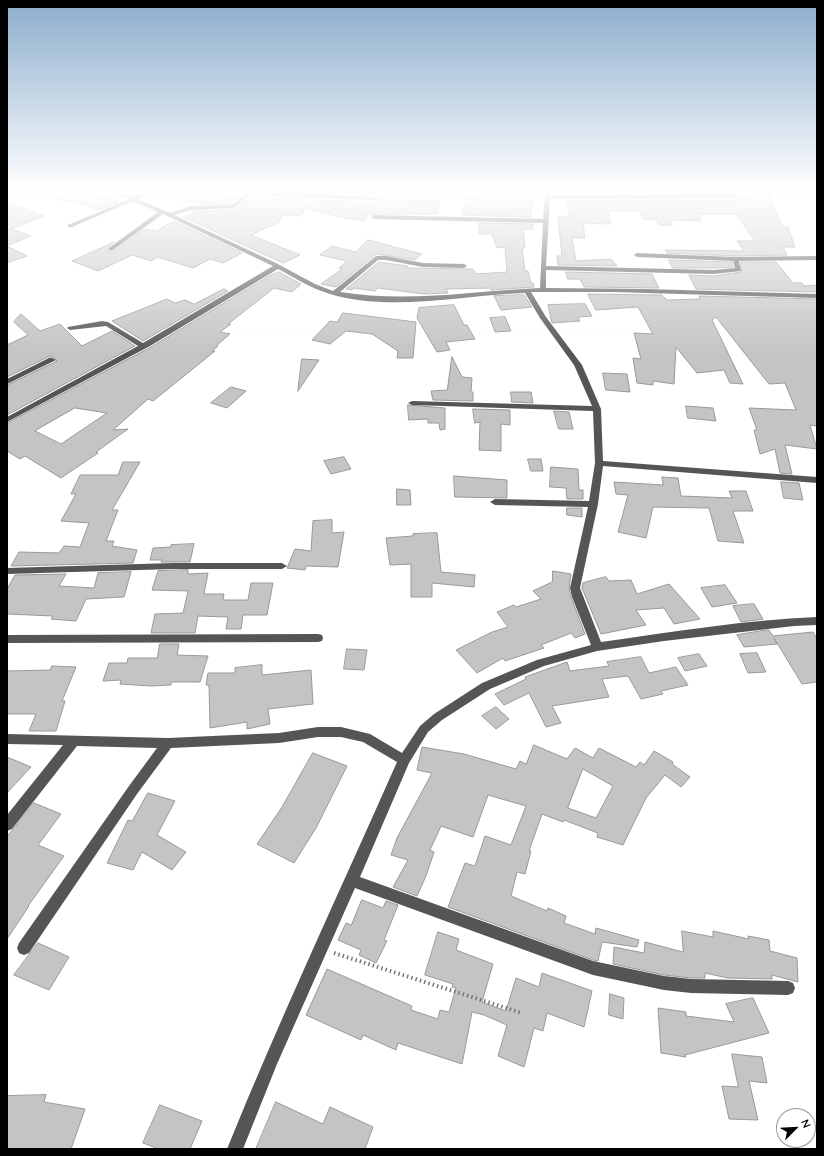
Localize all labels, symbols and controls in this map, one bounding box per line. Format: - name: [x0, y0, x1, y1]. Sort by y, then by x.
- north arrow: [776, 1108, 816, 1148]
- text: N: [798, 1117, 814, 1130]

